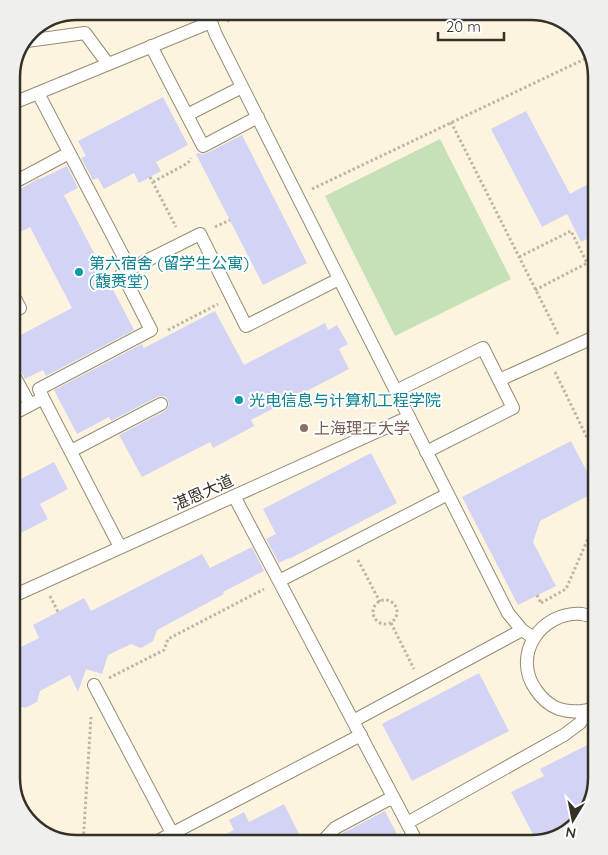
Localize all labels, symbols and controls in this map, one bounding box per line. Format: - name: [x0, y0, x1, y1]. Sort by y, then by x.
- scale bar: [438, 10, 504, 42]
- text: 20 m: [446, 17, 481, 36]
- place label: 第六宿舍 (留学生公寓) (馥赉堂): [89, 253, 249, 291]
- marker: 第六宿舍 (留学生公寓) (馥赉堂): [73, 266, 85, 278]
- place label: 光电信息与计算机工程学院: [249, 390, 441, 410]
- marker: 光电信息与计算机工程学院: [233, 394, 245, 406]
- place label: 上海理工大学: [314, 418, 410, 438]
- marker: 上海理工大学: [298, 422, 310, 434]
- street label: 湛恩大道: [170, 470, 236, 514]
- north arrow: [548, 795, 598, 845]
- text: N: [564, 823, 577, 843]

